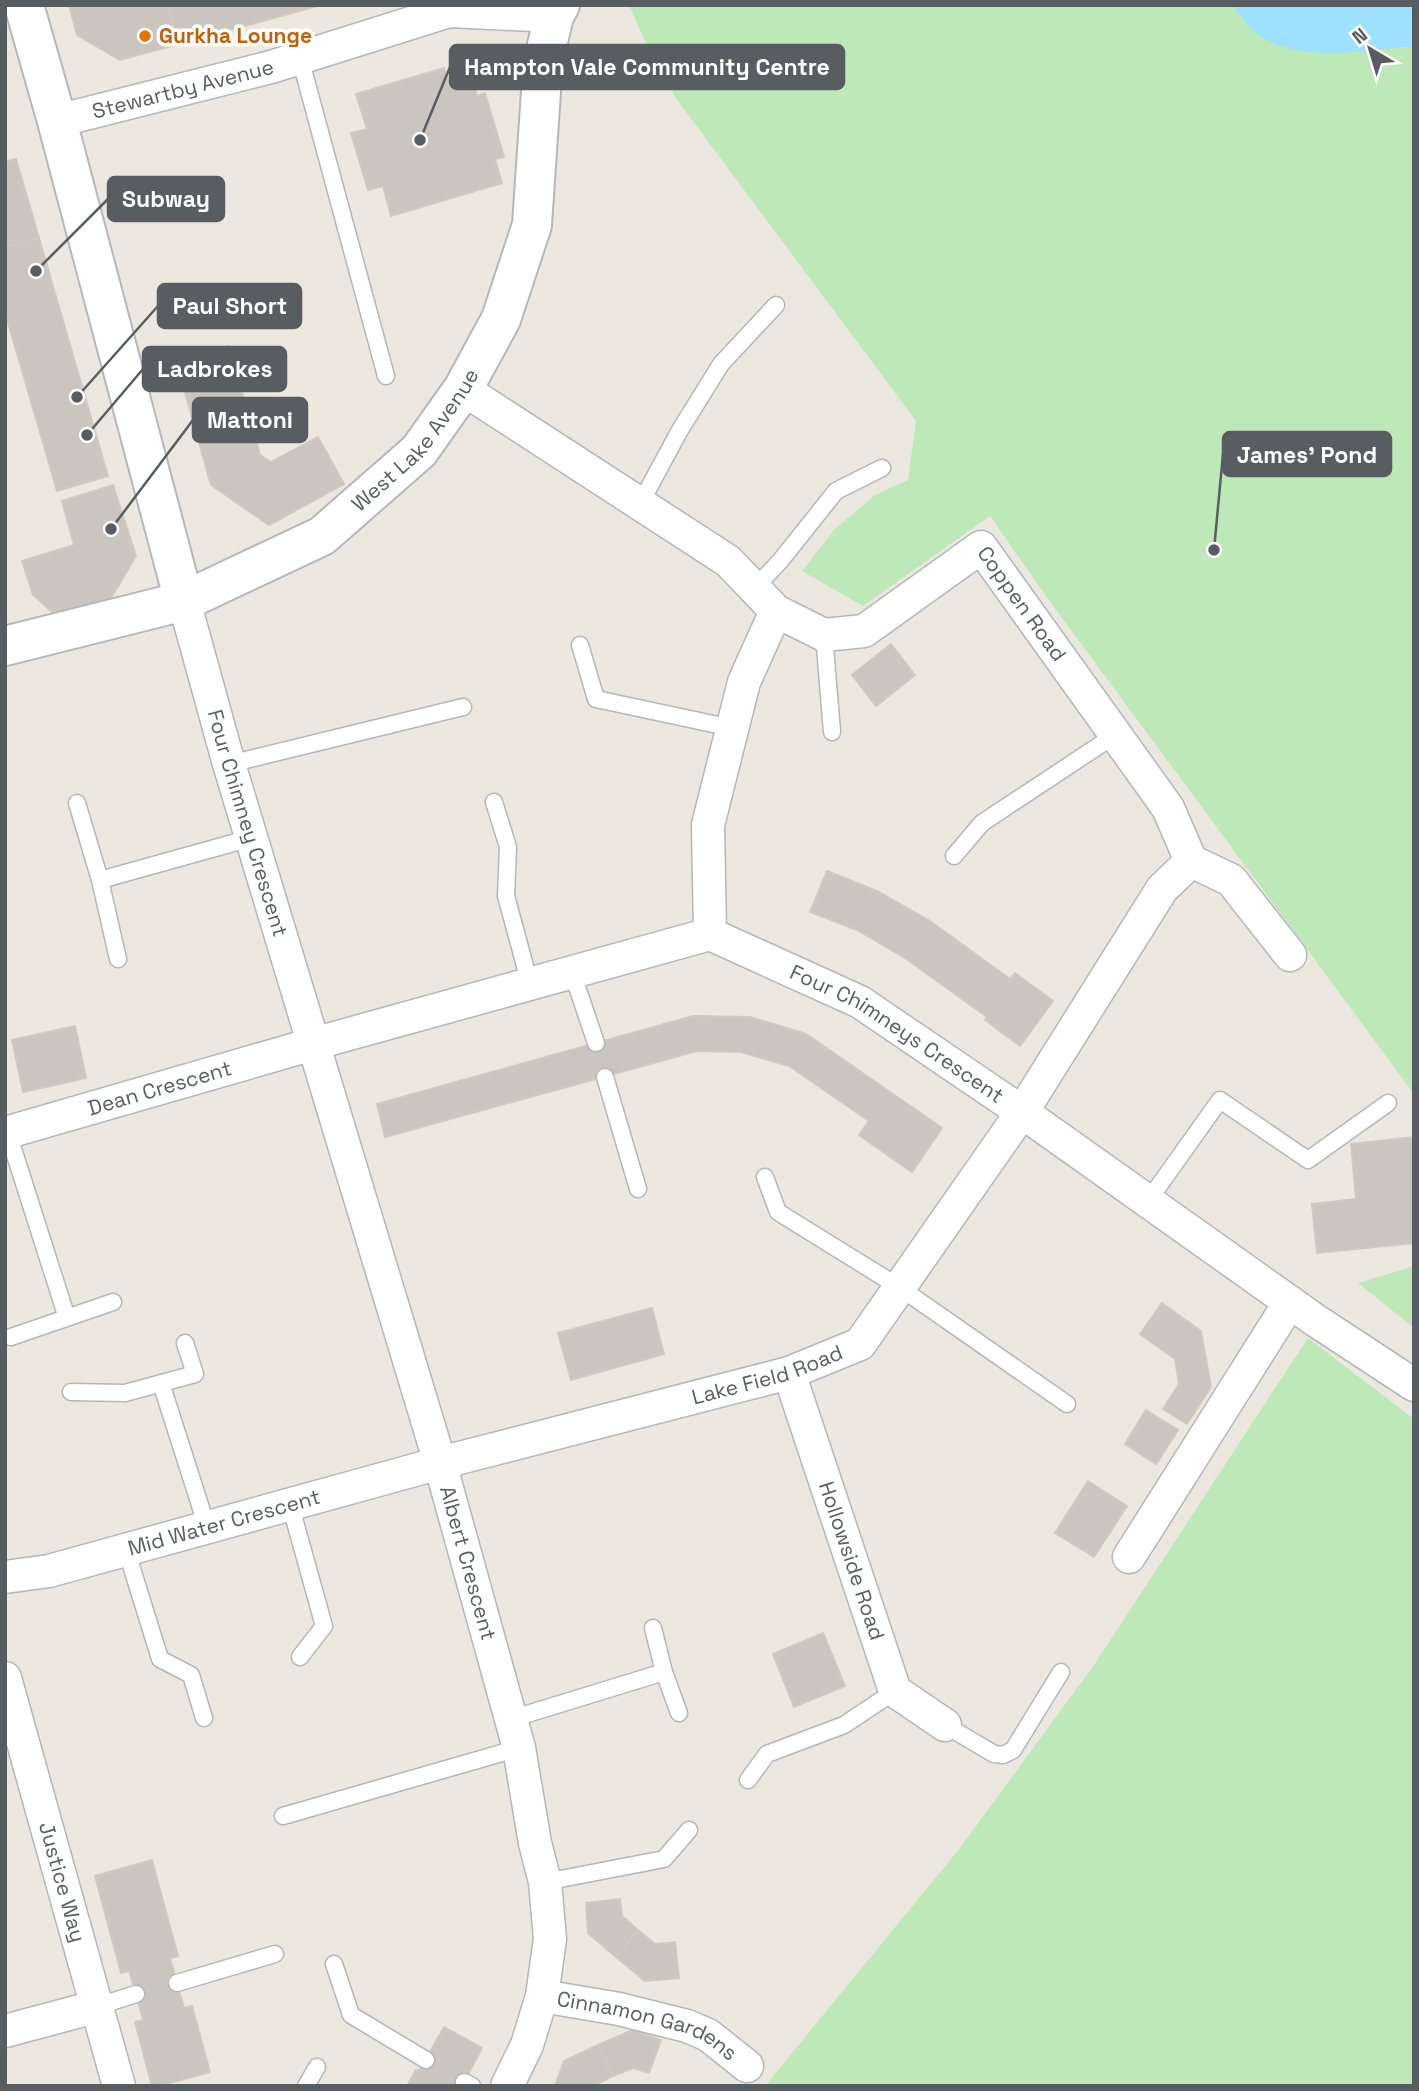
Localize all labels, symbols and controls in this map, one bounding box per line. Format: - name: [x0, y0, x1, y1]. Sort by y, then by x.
- north arrow: [1335, 14, 1405, 84]
- place label: Gurkha Lounge: [159, 22, 312, 49]
- text: N: [1347, 22, 1373, 50]
- marker: Gurkha Lounge: [137, 28, 153, 44]
- callout: Hampton Vale Community Centre: [450, 45, 844, 89]
- text: Hampton Vale Community Centre: [464, 52, 830, 82]
- street label: Stewartby Avenue: [89, 53, 277, 125]
- callout: Subway: [108, 177, 224, 221]
- text: Subway: [122, 184, 210, 214]
- callout: Paul Short: [158, 284, 301, 328]
- text: Paul Short: [173, 291, 287, 321]
- callout: Ladbrokes: [143, 347, 286, 391]
- text: Ladbrokes: [157, 354, 273, 384]
- street label: West Lake Avenue: [346, 364, 485, 517]
- callout: Mattoni: [193, 398, 307, 442]
- text: Mattoni: [207, 405, 293, 435]
- callout: James' Pond: [1223, 432, 1391, 476]
- text: James' Pond: [1237, 440, 1377, 470]
- street label: Coppen Road: [972, 540, 1073, 667]
- street label: Four Chimney Crescent: [202, 707, 294, 940]
- street label: Four Chimneys Crescent: [786, 958, 1009, 1109]
- street label: Dean Crescent: [84, 1054, 235, 1121]
- street label: Lake Field Road: [689, 1339, 847, 1411]
- street label: Hollowside Road: [813, 1478, 891, 1644]
- street label: Mid Water Crescent: [125, 1483, 323, 1562]
- street label: Albert Crescent: [434, 1483, 502, 1643]
- street label: Justice Way: [33, 1819, 92, 1945]
- street label: Cinnamon Gardens: [555, 1985, 743, 2066]

